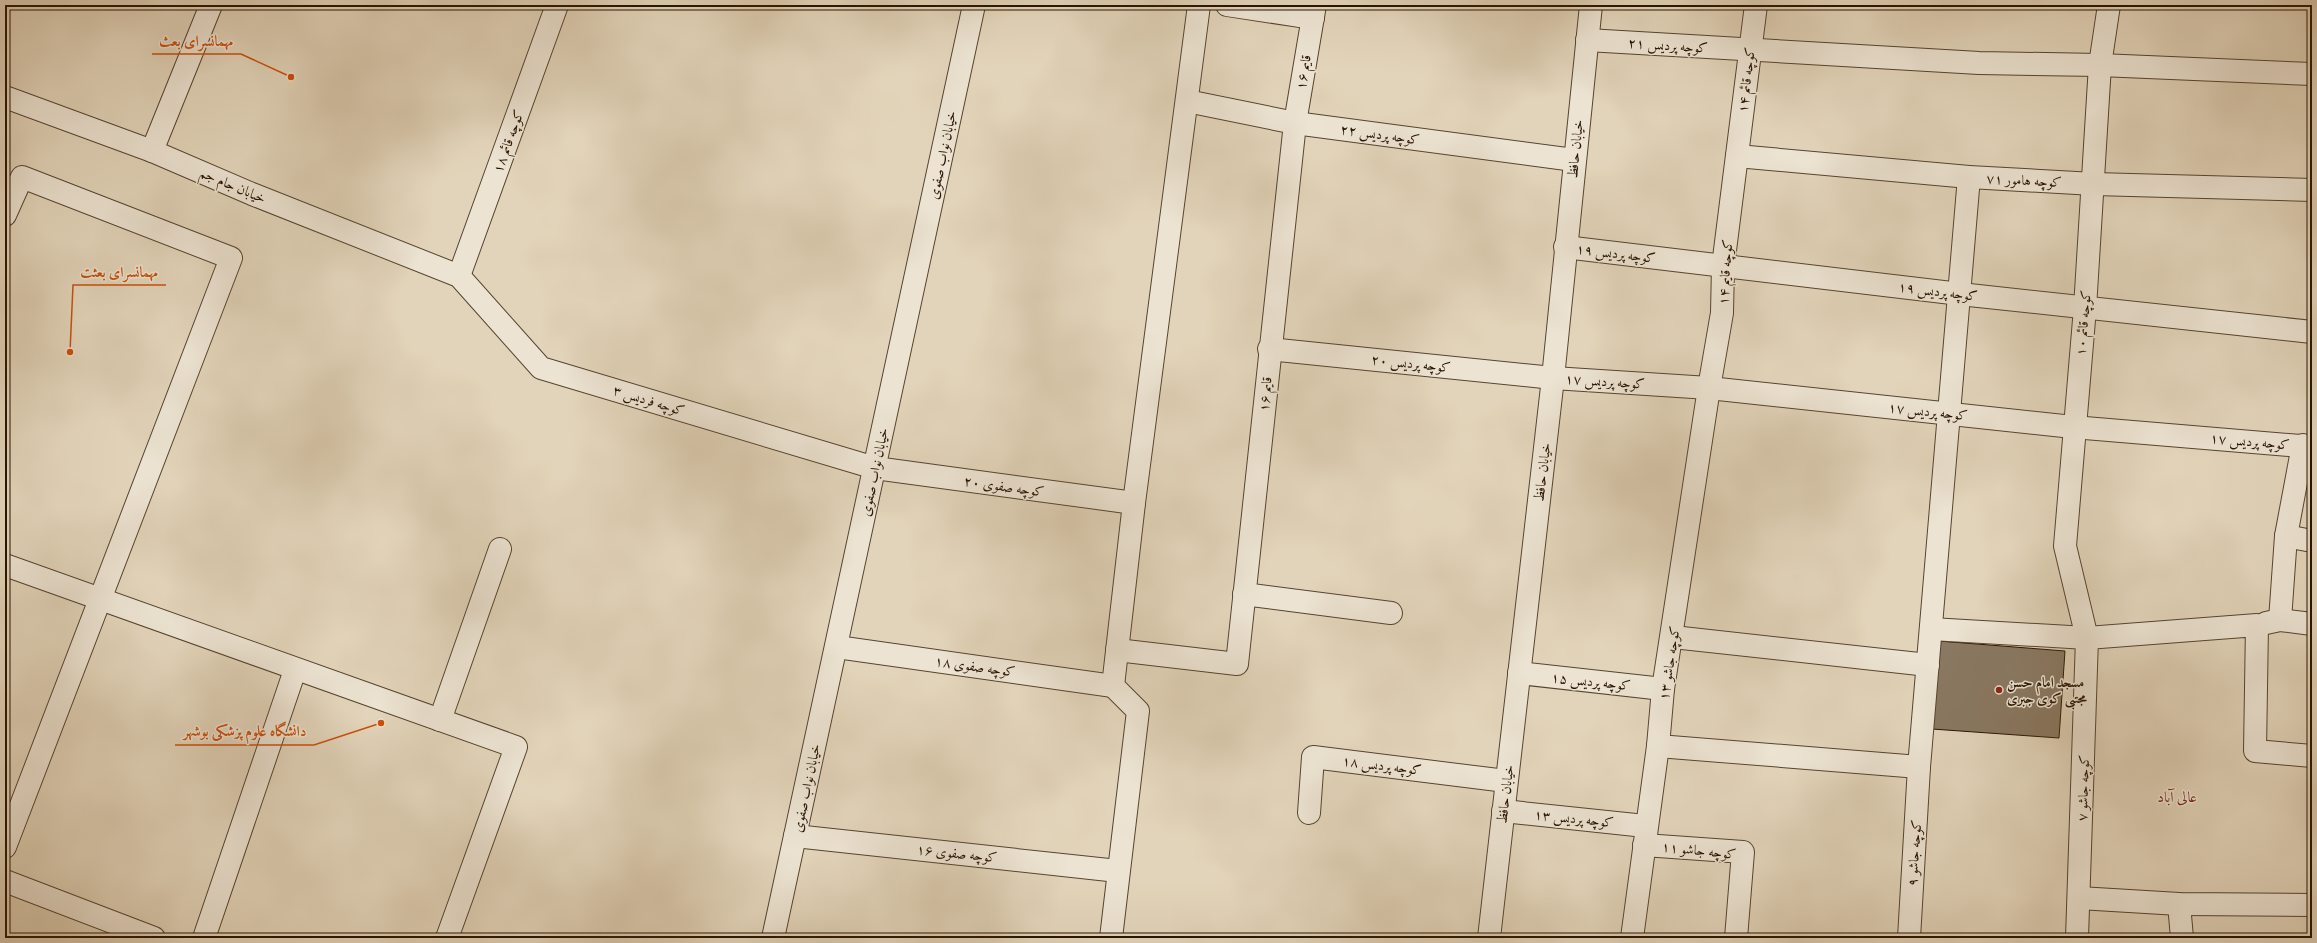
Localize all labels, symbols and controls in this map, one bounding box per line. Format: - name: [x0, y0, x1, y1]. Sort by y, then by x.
- callout: مهمانسرای بعث: [152, 27, 241, 54]
- text: مهمانسرای بعث: [159, 32, 233, 52]
- street label: کوچه پردیس ۲۱: [1628, 34, 1708, 58]
- street label: کوچه قائم ۱۴: [1734, 46, 1763, 114]
- street label: قایم ۱۶: [1292, 53, 1319, 92]
- street label: کوچه قائم ۱۸: [489, 107, 531, 176]
- street label: خیابان نواب صفوی: [925, 109, 960, 201]
- street label: خیابان حافظ: [1564, 119, 1587, 179]
- street label: کوچه پردیس ۲۲: [1339, 121, 1421, 149]
- street label: خیابان جام جم: [195, 164, 268, 212]
- street label: کوچه هامور ۷۱: [1986, 170, 2062, 192]
- street label: کوچه قایم ۱۴: [1715, 239, 1740, 306]
- street label: کوچه پردیس ۱۹: [1575, 240, 1657, 268]
- callout: مهمانسرای بعثت: [73, 258, 166, 285]
- text: مهمانسرای بعثت: [80, 263, 158, 283]
- street label: کوچه پردیس ۱۹: [1897, 278, 1979, 306]
- street label: کوچه قائم ۱۰: [2072, 289, 2099, 357]
- street label: کوچه پردیس ۲۰: [1370, 351, 1451, 377]
- street label: کوچه پردیس ۱۷: [1565, 370, 1645, 394]
- street label: قایم ۱۶: [1255, 376, 1280, 413]
- street label: کوچه فردیس ۳: [611, 382, 687, 420]
- street label: کوچه پردیس ۱۷: [1887, 399, 1968, 425]
- street label: خیابان نواب صفوی: [857, 426, 892, 518]
- street label: کوچه پردیس ۱۷: [2209, 430, 2290, 454]
- street label: خیابان حافظ: [1530, 442, 1555, 502]
- street label: کوچه صفوی ۲۰: [963, 472, 1045, 502]
- street label: کوچه جاشو ۱۳: [1655, 625, 1685, 701]
- street label: کوچه صفوی ۱۸: [934, 652, 1016, 682]
- street label: کوچه پردیس ۱۵: [1550, 669, 1631, 695]
- place label: مسجد امام حسن مجتبی کوی جبری: [2007, 674, 2087, 710]
- marker: مسجد امام حسن مجتبی کوی جبری: [1994, 685, 2004, 695]
- callout: دانشگاه علوم پزشکی بوشهر: [175, 718, 314, 745]
- text: دانشگاه علوم پزشکی بوشهر: [181, 721, 307, 744]
- street label: خیابان نواب صفوی: [789, 742, 824, 834]
- street label: کوچه پردیس ۱۸: [1341, 752, 1423, 780]
- street label: کوچه جاشو ۷: [2074, 754, 2094, 822]
- street label: خیابان حافظ: [1493, 764, 1518, 824]
- district label: عالی آباد: [2157, 788, 2197, 806]
- street label: کوچه پردیس ۱۳: [1533, 806, 1614, 832]
- street label: کوچه جاشو ۹: [1904, 819, 1926, 887]
- street label: کوچه جاشو ۱۱: [1661, 838, 1737, 864]
- street label: کوچه صفوی ۱۶: [916, 841, 998, 867]

